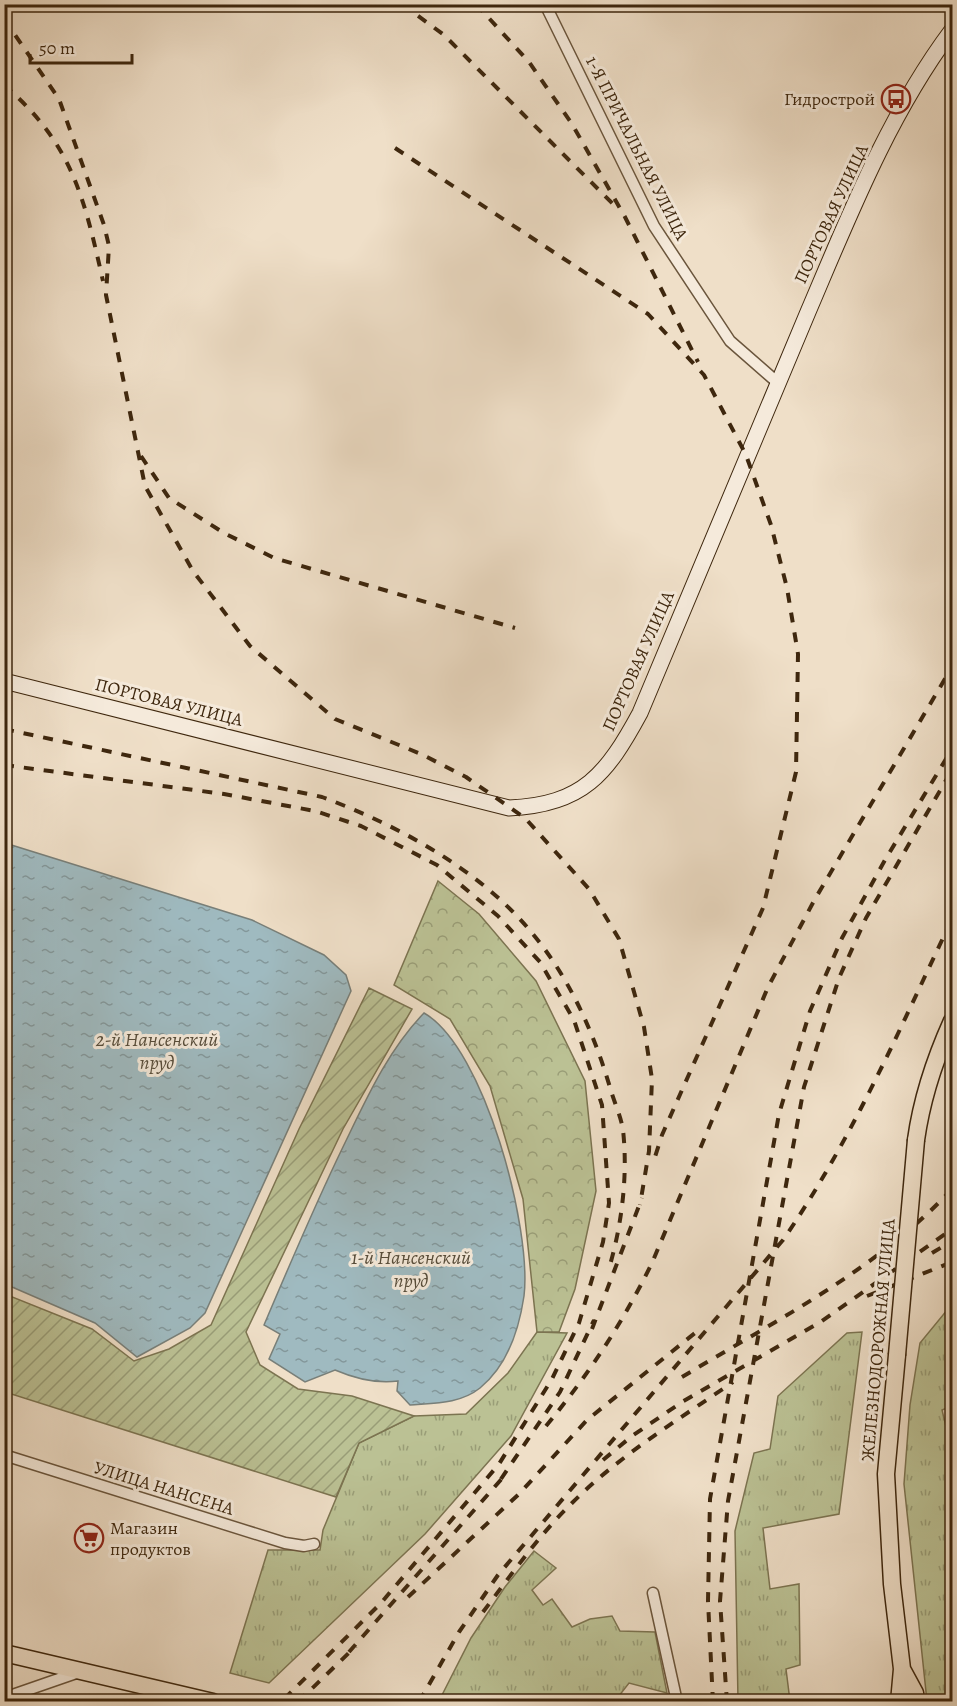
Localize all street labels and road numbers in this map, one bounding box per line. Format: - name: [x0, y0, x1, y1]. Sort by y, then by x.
- street label: 1-Я ПРИЧАЛЬНАЯ УЛИЦА: [580, 52, 694, 245]
- street label: ПОРТОВАЯ УЛИЦА: [788, 140, 874, 288]
- street label: ПОРТОВАЯ УЛИЦА: [596, 587, 680, 735]
- street label: ПОРТОВАЯ УЛИЦА: [93, 672, 246, 732]
- street label: ЖЕЛЕЗНОДОРОЖНАЯ УЛИЦА: [855, 1217, 901, 1462]
- street label: УЛИЦА НАНСЕНА: [91, 1455, 237, 1521]

